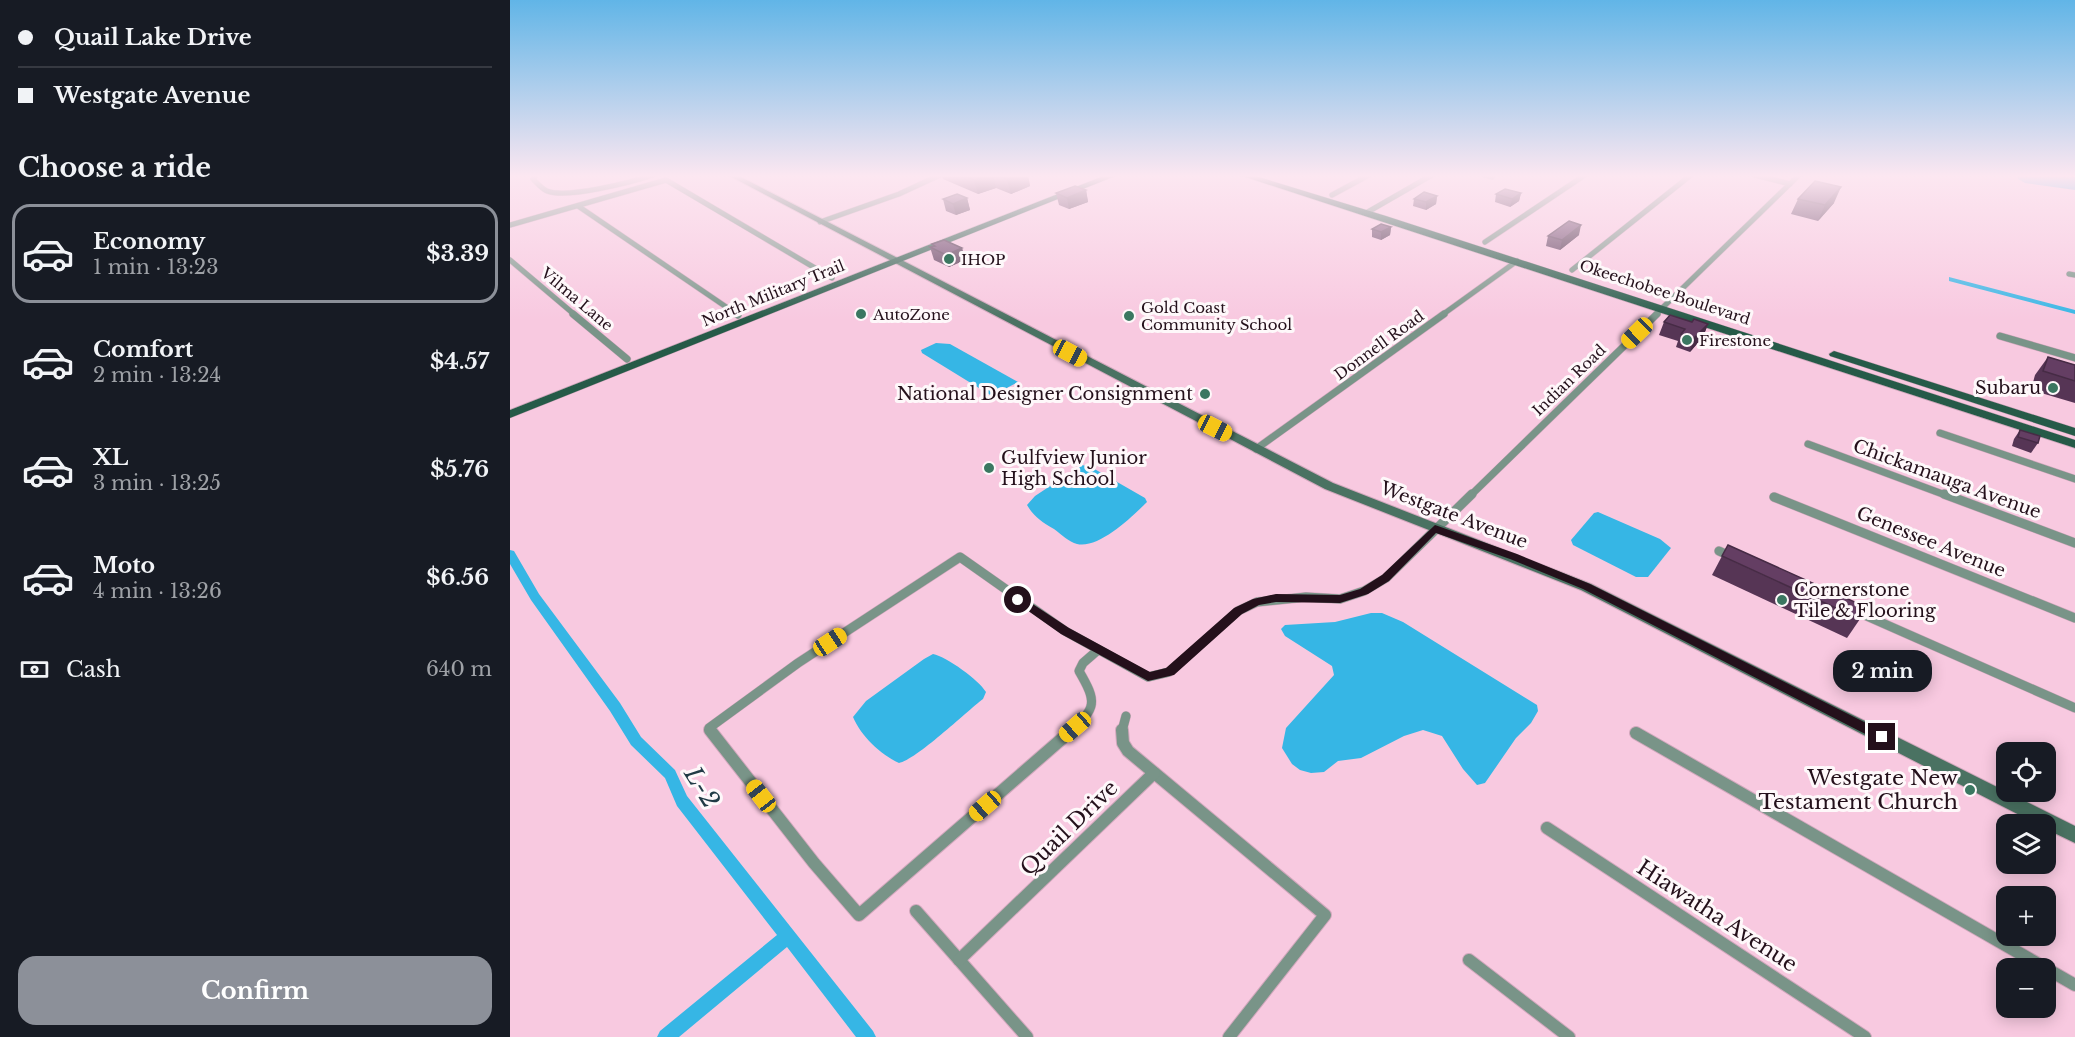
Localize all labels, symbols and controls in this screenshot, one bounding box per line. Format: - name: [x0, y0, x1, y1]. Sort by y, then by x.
- text: Quail Lake Drive: [54, 24, 252, 51]
- text: Westgate Avenue: [54, 82, 250, 109]
- text: Choose a ride: [18, 151, 211, 184]
- icon: car: [21, 227, 75, 281]
- text: Economy: [93, 228, 205, 255]
- text: $3.39: [426, 240, 489, 267]
- place label: IHOP: [961, 250, 1005, 269]
- marker: IHOP: [942, 252, 956, 266]
- text: 1 min · 13:23: [93, 255, 218, 279]
- street label: Okeechobee Boulevard: [1577, 255, 1753, 329]
- street label: North Military Trail: [699, 256, 847, 330]
- street label: Vilma Lane: [536, 263, 617, 335]
- place label: Gold Coast Community School: [1141, 298, 1292, 334]
- place label: AutoZone: [872, 305, 950, 324]
- street label: Donnell Road: [1330, 306, 1428, 384]
- marker: AutoZone: [854, 307, 868, 321]
- marker: Gold Coast Community School: [1122, 309, 1136, 323]
- car: [1618, 314, 1656, 352]
- place label: Firestone: [1699, 331, 1771, 350]
- marker: Firestone: [1680, 333, 1694, 347]
- icon: car: [21, 335, 75, 389]
- text: Comfort: [93, 336, 193, 363]
- car: [1050, 337, 1090, 369]
- street label: Indian Road: [1528, 340, 1610, 420]
- text: $4.57: [430, 348, 489, 375]
- text: 2 min · 13:24: [93, 363, 221, 387]
- place label: Subaru: [1975, 377, 2041, 399]
- marker: Subaru: [2046, 381, 2060, 395]
- place label: National Designer Consignment: [897, 383, 1193, 405]
- marker: National Designer Consignment: [1198, 387, 1212, 401]
- car: [1195, 412, 1235, 444]
- street label: Chickamauga Avenue: [1850, 435, 2044, 523]
- icon: car: [21, 443, 75, 497]
- text: XL: [93, 444, 128, 471]
- place label: Gulfview Junior High School: [1001, 447, 1147, 490]
- text: $5.76: [430, 456, 489, 483]
- marker: Gulfview Junior High School: [982, 461, 996, 475]
- text: 3 min · 13:25: [93, 471, 221, 495]
- street label: Westgate Avenue: [1376, 476, 1531, 553]
- street label: Genessee Avenue: [1853, 502, 2009, 582]
- icon: car: [21, 551, 75, 605]
- text: Moto: [93, 552, 155, 579]
- text: $6.56: [426, 564, 489, 591]
- text: 4 min · 13:26: [93, 579, 222, 603]
- place label: Cornerstone Tile & Flooring: [1794, 579, 1936, 622]
- route start: [1004, 586, 1031, 613]
- marker: Cornerstone Tile & Flooring: [1775, 593, 1789, 607]
- car: [810, 625, 850, 659]
- callout: 2 min: [1832, 650, 1932, 692]
- icon: cash: [18, 653, 51, 686]
- text: Cash: [66, 656, 121, 683]
- text: 640 m: [426, 657, 492, 681]
- text: 2 min: [1851, 659, 1914, 683]
- car: [1056, 708, 1094, 746]
- route end: [1868, 723, 1895, 750]
- map controls: [1996, 742, 2056, 1018]
- button: locate: [1996, 742, 2056, 802]
- water label: L-2: [678, 760, 726, 813]
- place label: Westgate New Testament Church: [1758, 765, 1958, 815]
- street label: Quail Drive: [1015, 775, 1123, 881]
- car: [743, 776, 779, 816]
- marker: Westgate New Testament Church: [1963, 783, 1977, 797]
- car: [966, 787, 1004, 825]
- button: layers: [1996, 814, 2056, 874]
- street label: Hiawatha Avenue: [1632, 854, 1802, 978]
- button: +: [1996, 886, 2056, 946]
- button: Confirm: [18, 956, 492, 1025]
- button: −: [1996, 958, 2056, 1018]

